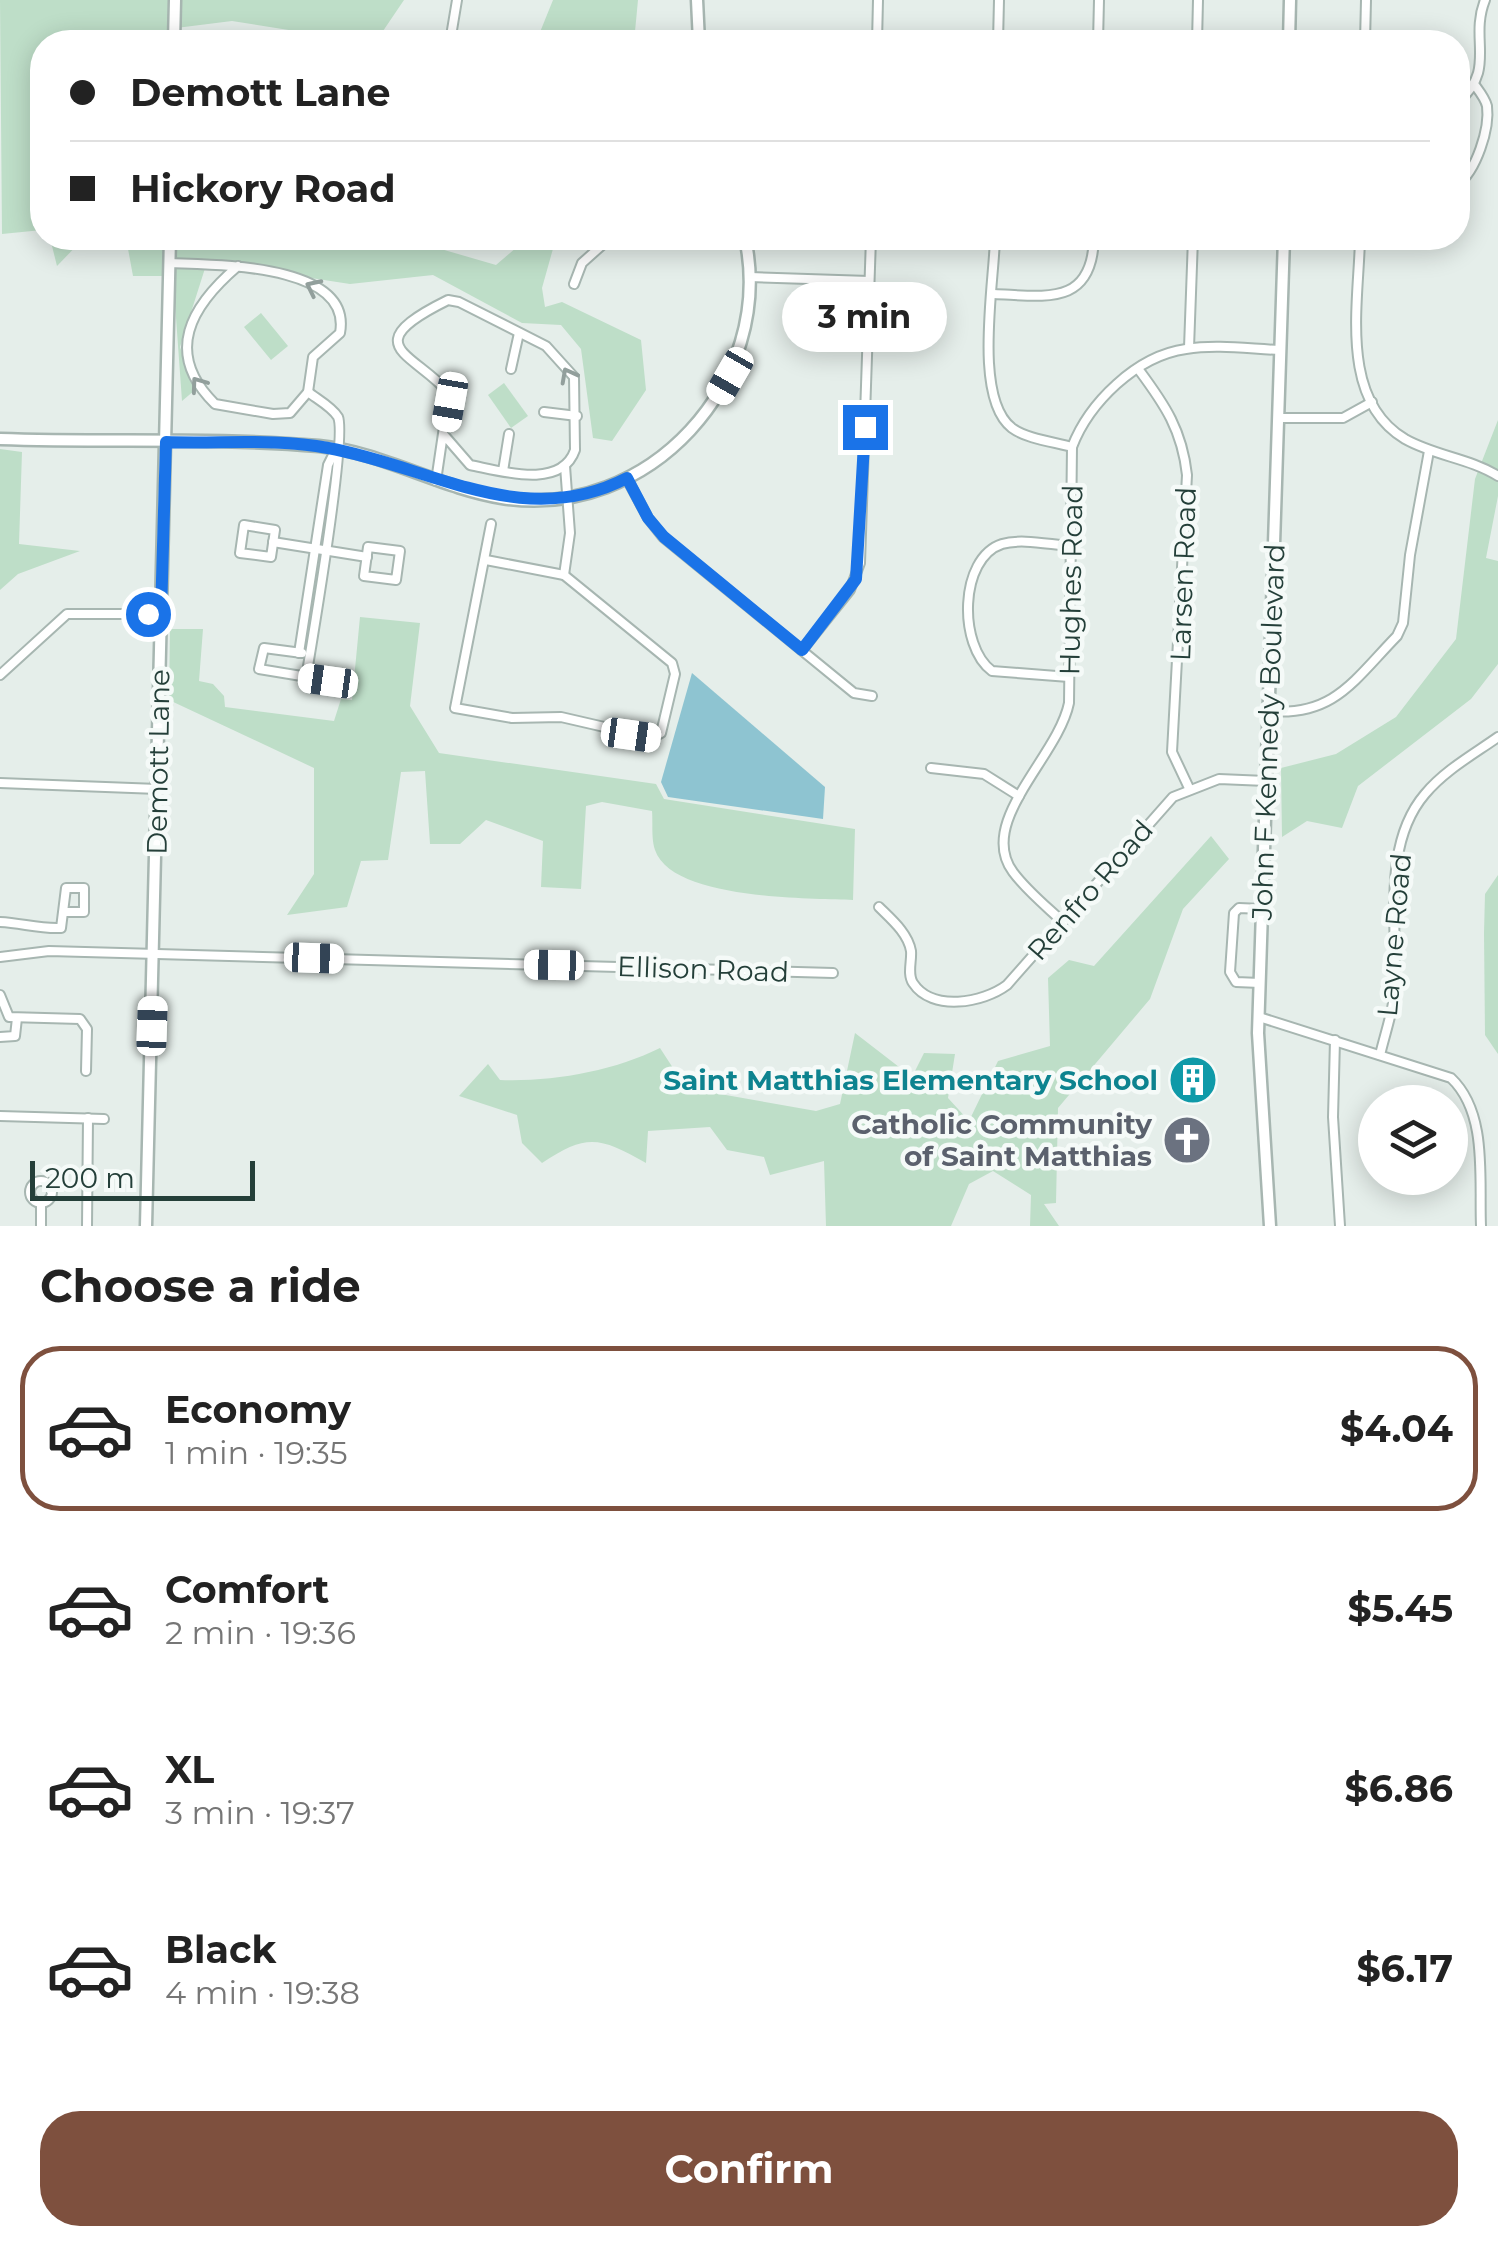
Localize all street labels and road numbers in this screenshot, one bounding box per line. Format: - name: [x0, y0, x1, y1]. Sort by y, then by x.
- street label: Hughes Road: [1052, 484, 1090, 676]
- street label: Larsen Road: [1163, 486, 1203, 662]
- street label: John F Kennedy Boulevard: [1244, 543, 1292, 922]
- street label: Demott Lane: [139, 669, 177, 855]
- street label: Renfro Road: [1020, 813, 1160, 967]
- street label: Layne Road: [1370, 852, 1418, 1018]
- street label: Ellison Road: [616, 949, 790, 989]

